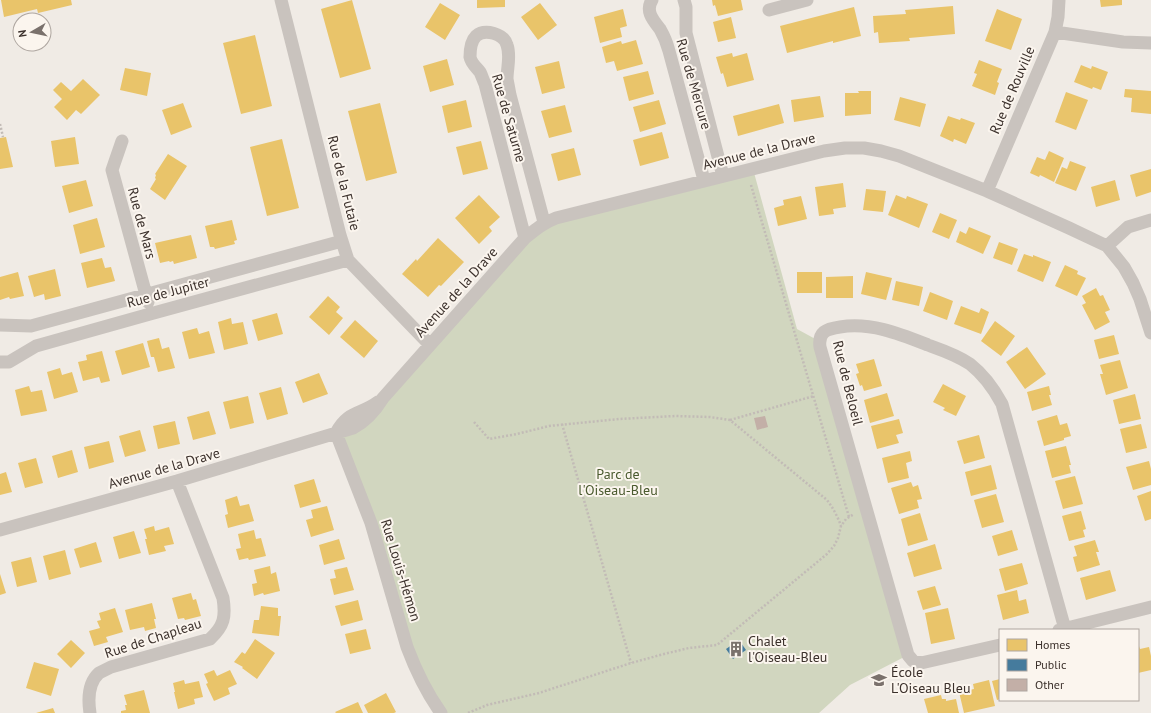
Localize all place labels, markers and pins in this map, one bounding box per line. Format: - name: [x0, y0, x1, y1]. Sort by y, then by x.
- place label: Chalet l'Oiseau-Bleu: [748, 632, 827, 666]
- building icon: Chalet l'Oiseau-Bleu: [727, 640, 745, 658]
- place label: École L'Oiseau Bleu: [891, 663, 970, 697]
- school or university icon: École L'Oiseau Bleu: [870, 671, 888, 689]

